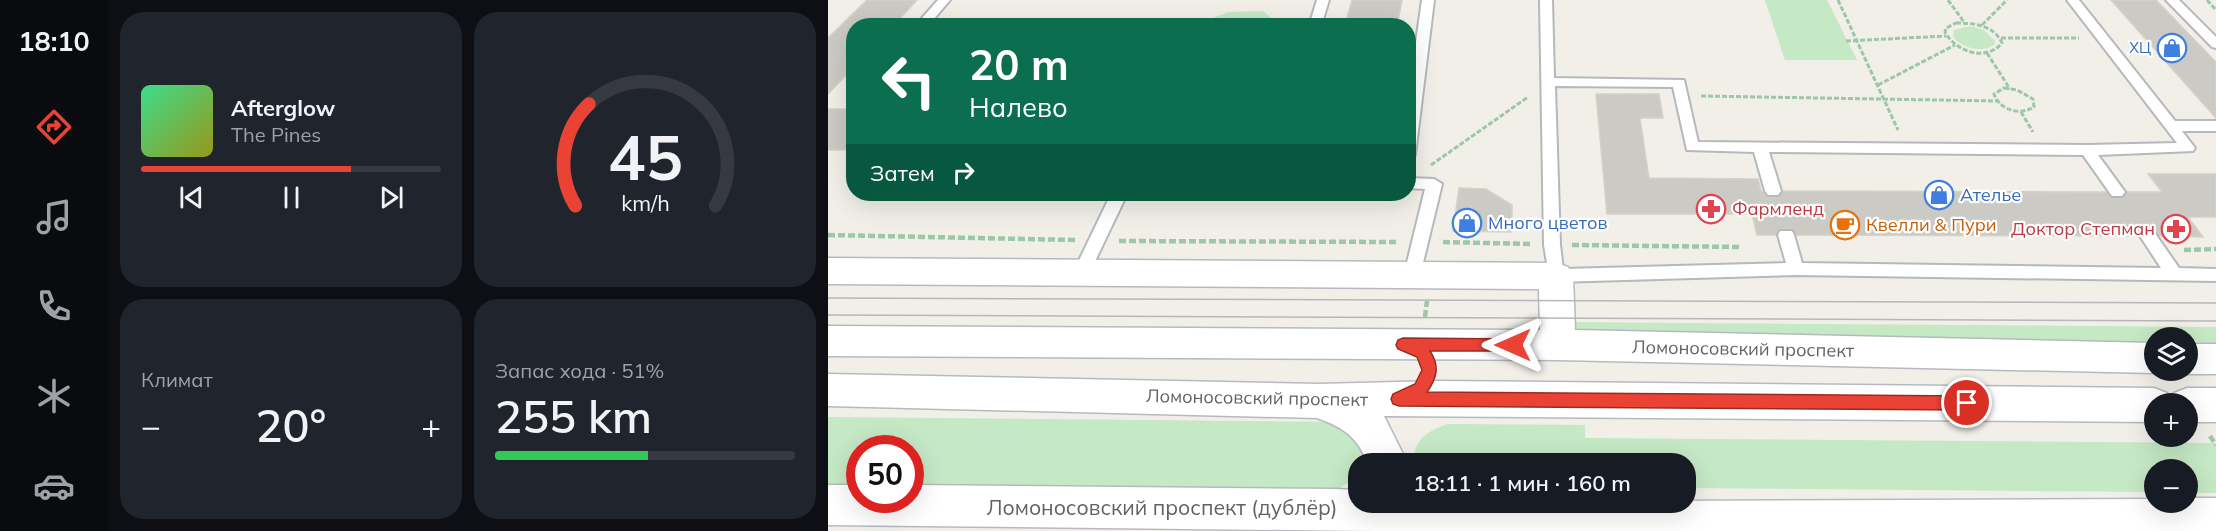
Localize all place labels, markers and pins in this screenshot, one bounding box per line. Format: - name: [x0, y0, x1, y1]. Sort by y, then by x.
- shop icon: ХЦ: [2156, 32, 2188, 64]
- place label: ХЦ: [2129, 38, 2151, 57]
- shop icon: Ателье: [1923, 179, 1955, 211]
- place label: Ателье: [1960, 183, 2021, 206]
- pharmacy icon: Фармленд: [1695, 193, 1727, 225]
- place label: Фармленд: [1732, 197, 1824, 220]
- shop icon: Много цветов: [1451, 207, 1483, 239]
- cafe icon: Квелли & Пури: [1829, 209, 1861, 241]
- place label: Много цветов: [1488, 211, 1608, 234]
- place label: Квелли & Пури: [1866, 213, 1996, 236]
- pharmacy icon: Доктор Степман: [2160, 213, 2192, 245]
- place label: Доктор Степман: [2011, 217, 2155, 240]
- pin: [1941, 377, 1992, 428]

